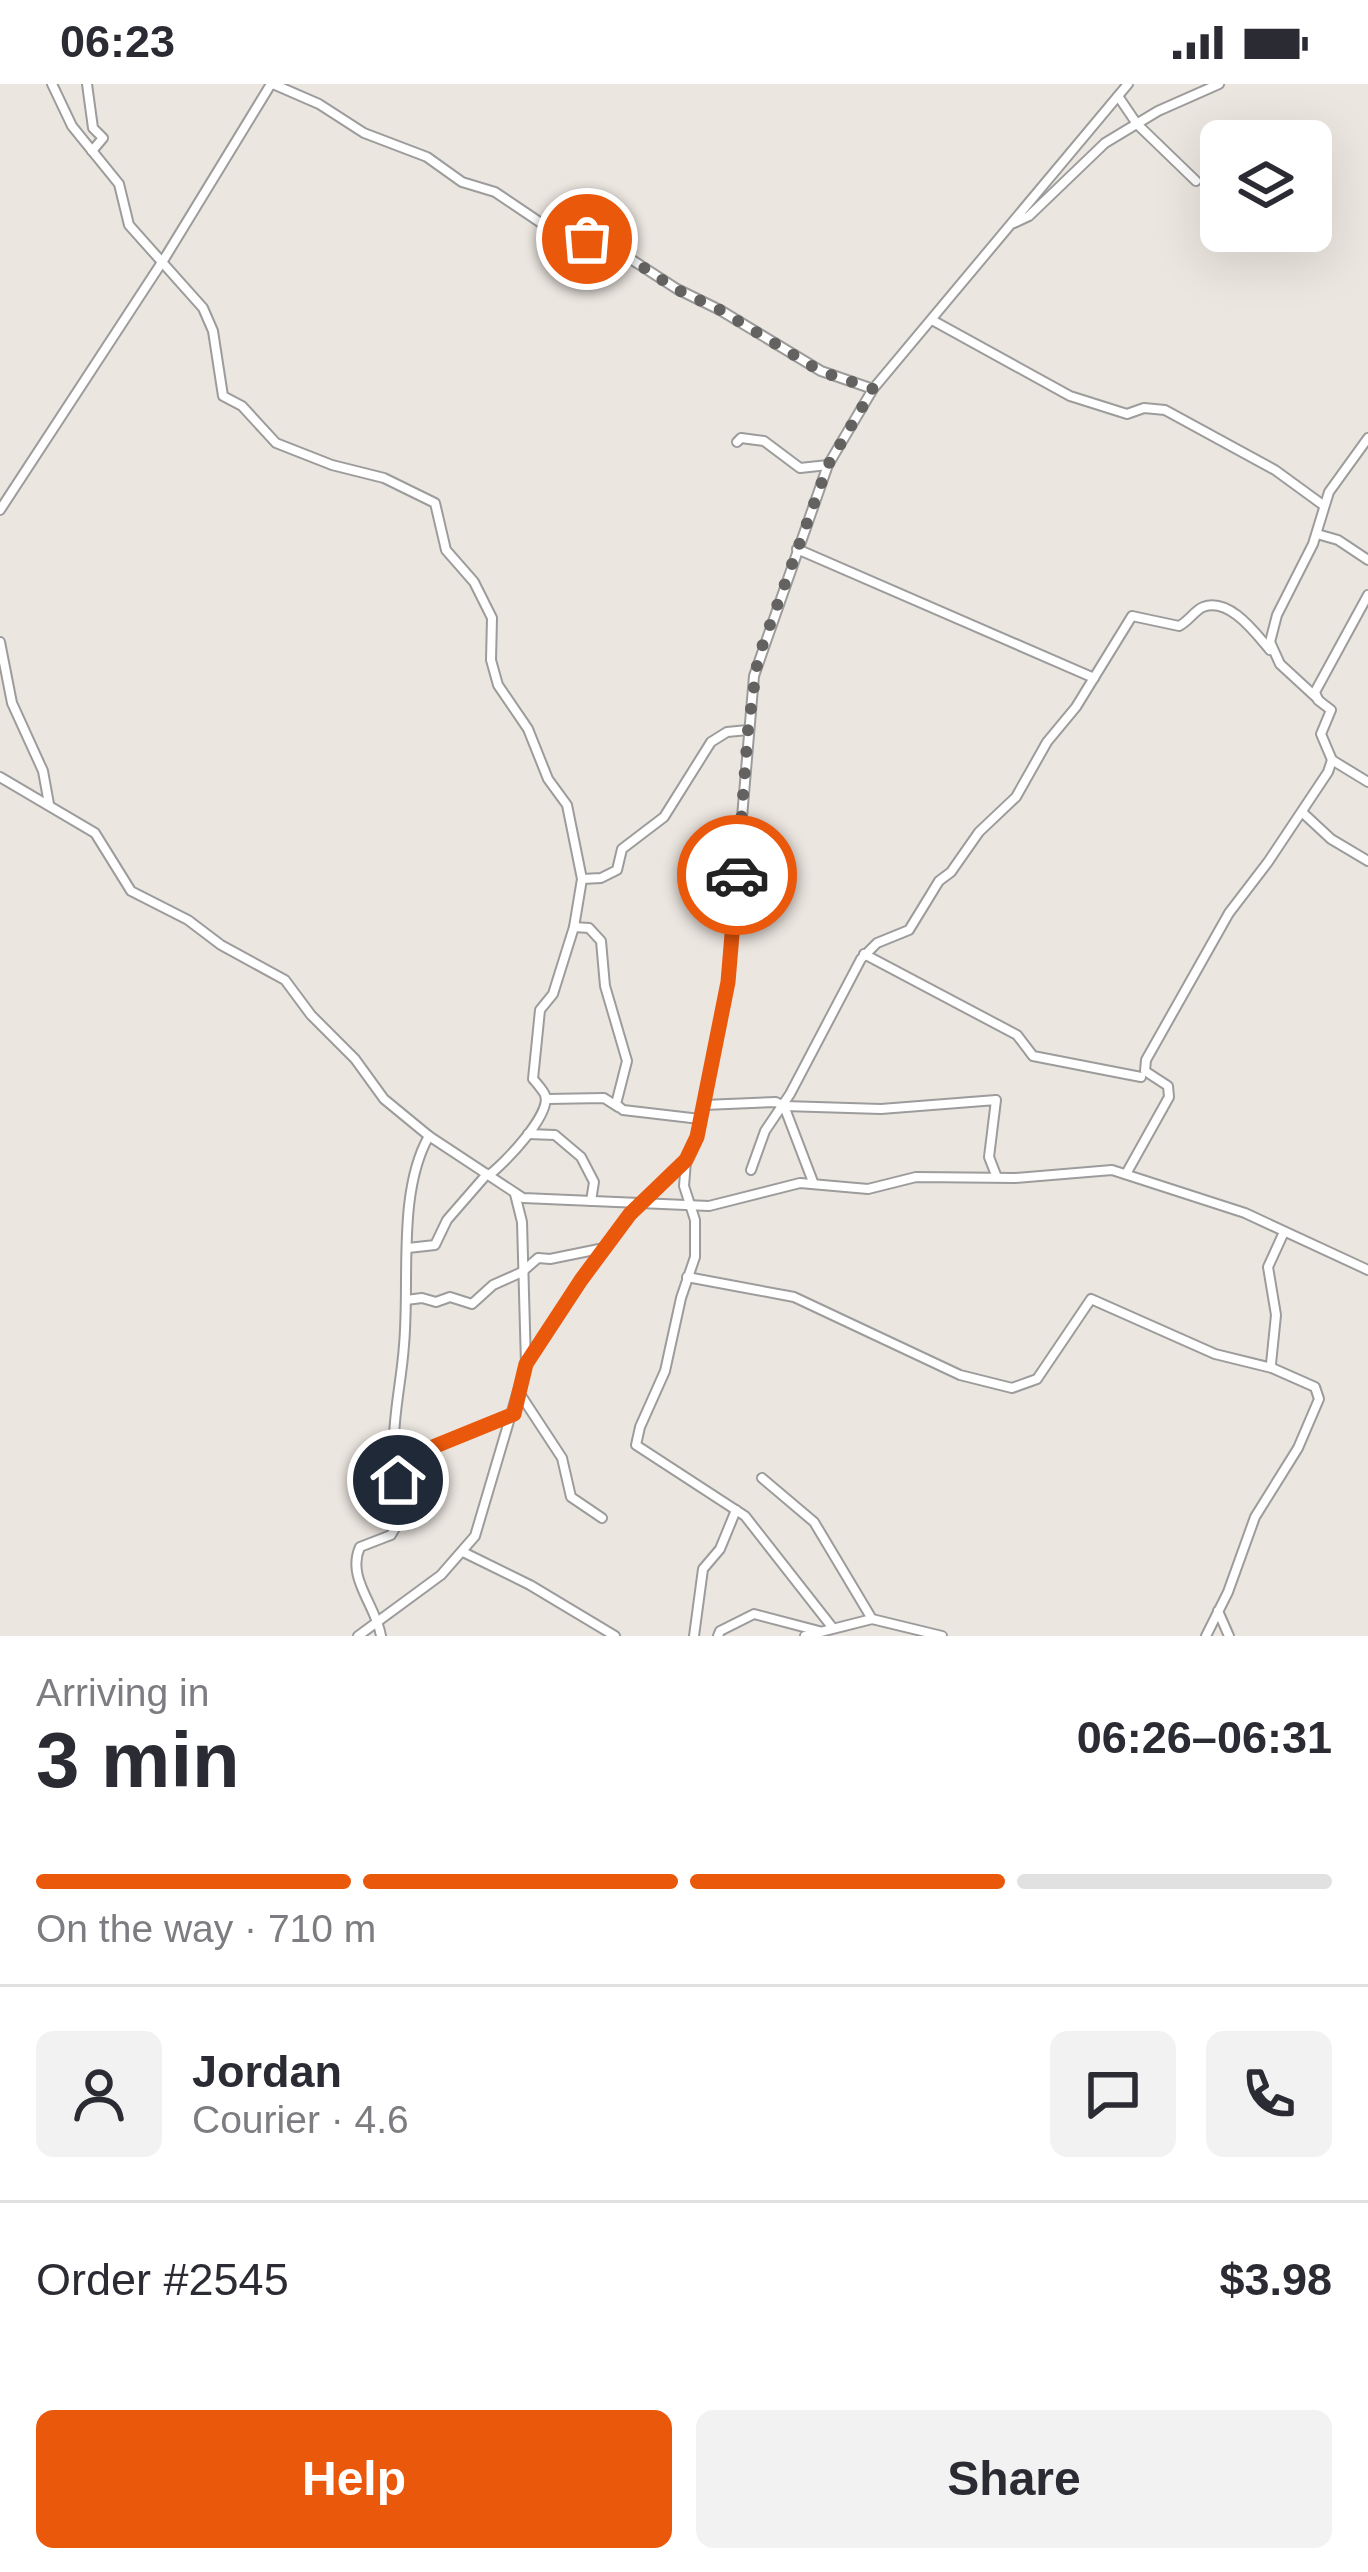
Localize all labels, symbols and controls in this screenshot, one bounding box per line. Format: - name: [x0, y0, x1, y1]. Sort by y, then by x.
- text: 06:23: [60, 16, 175, 67]
- map controls: [1200, 120, 1332, 252]
- button: layers: [1200, 120, 1332, 252]
- pin: [536, 188, 638, 290]
- icon: bag: [554, 206, 620, 272]
- courier: [677, 815, 797, 935]
- icon: car: [704, 842, 770, 908]
- pin: [347, 1429, 449, 1531]
- icon: home: [365, 1447, 431, 1513]
- text: Arriving in: [36, 1671, 209, 1714]
- text: 06:26–06:31: [1077, 1712, 1332, 1763]
- text: 3 min: [36, 1716, 240, 1804]
- text: On the way · 710 m: [36, 1907, 376, 1950]
- button: person: [36, 2031, 162, 2157]
- button: chat: [1050, 2031, 1176, 2157]
- button: phone: [1206, 2031, 1332, 2157]
- text: Jordan: [192, 2046, 342, 2097]
- text: Courier · 4.6: [192, 2098, 409, 2141]
- text: Order #2545: [36, 2254, 289, 2305]
- text: $3.98: [1219, 2254, 1332, 2305]
- button: Help: [36, 2410, 672, 2548]
- button: Share: [696, 2410, 1332, 2548]

